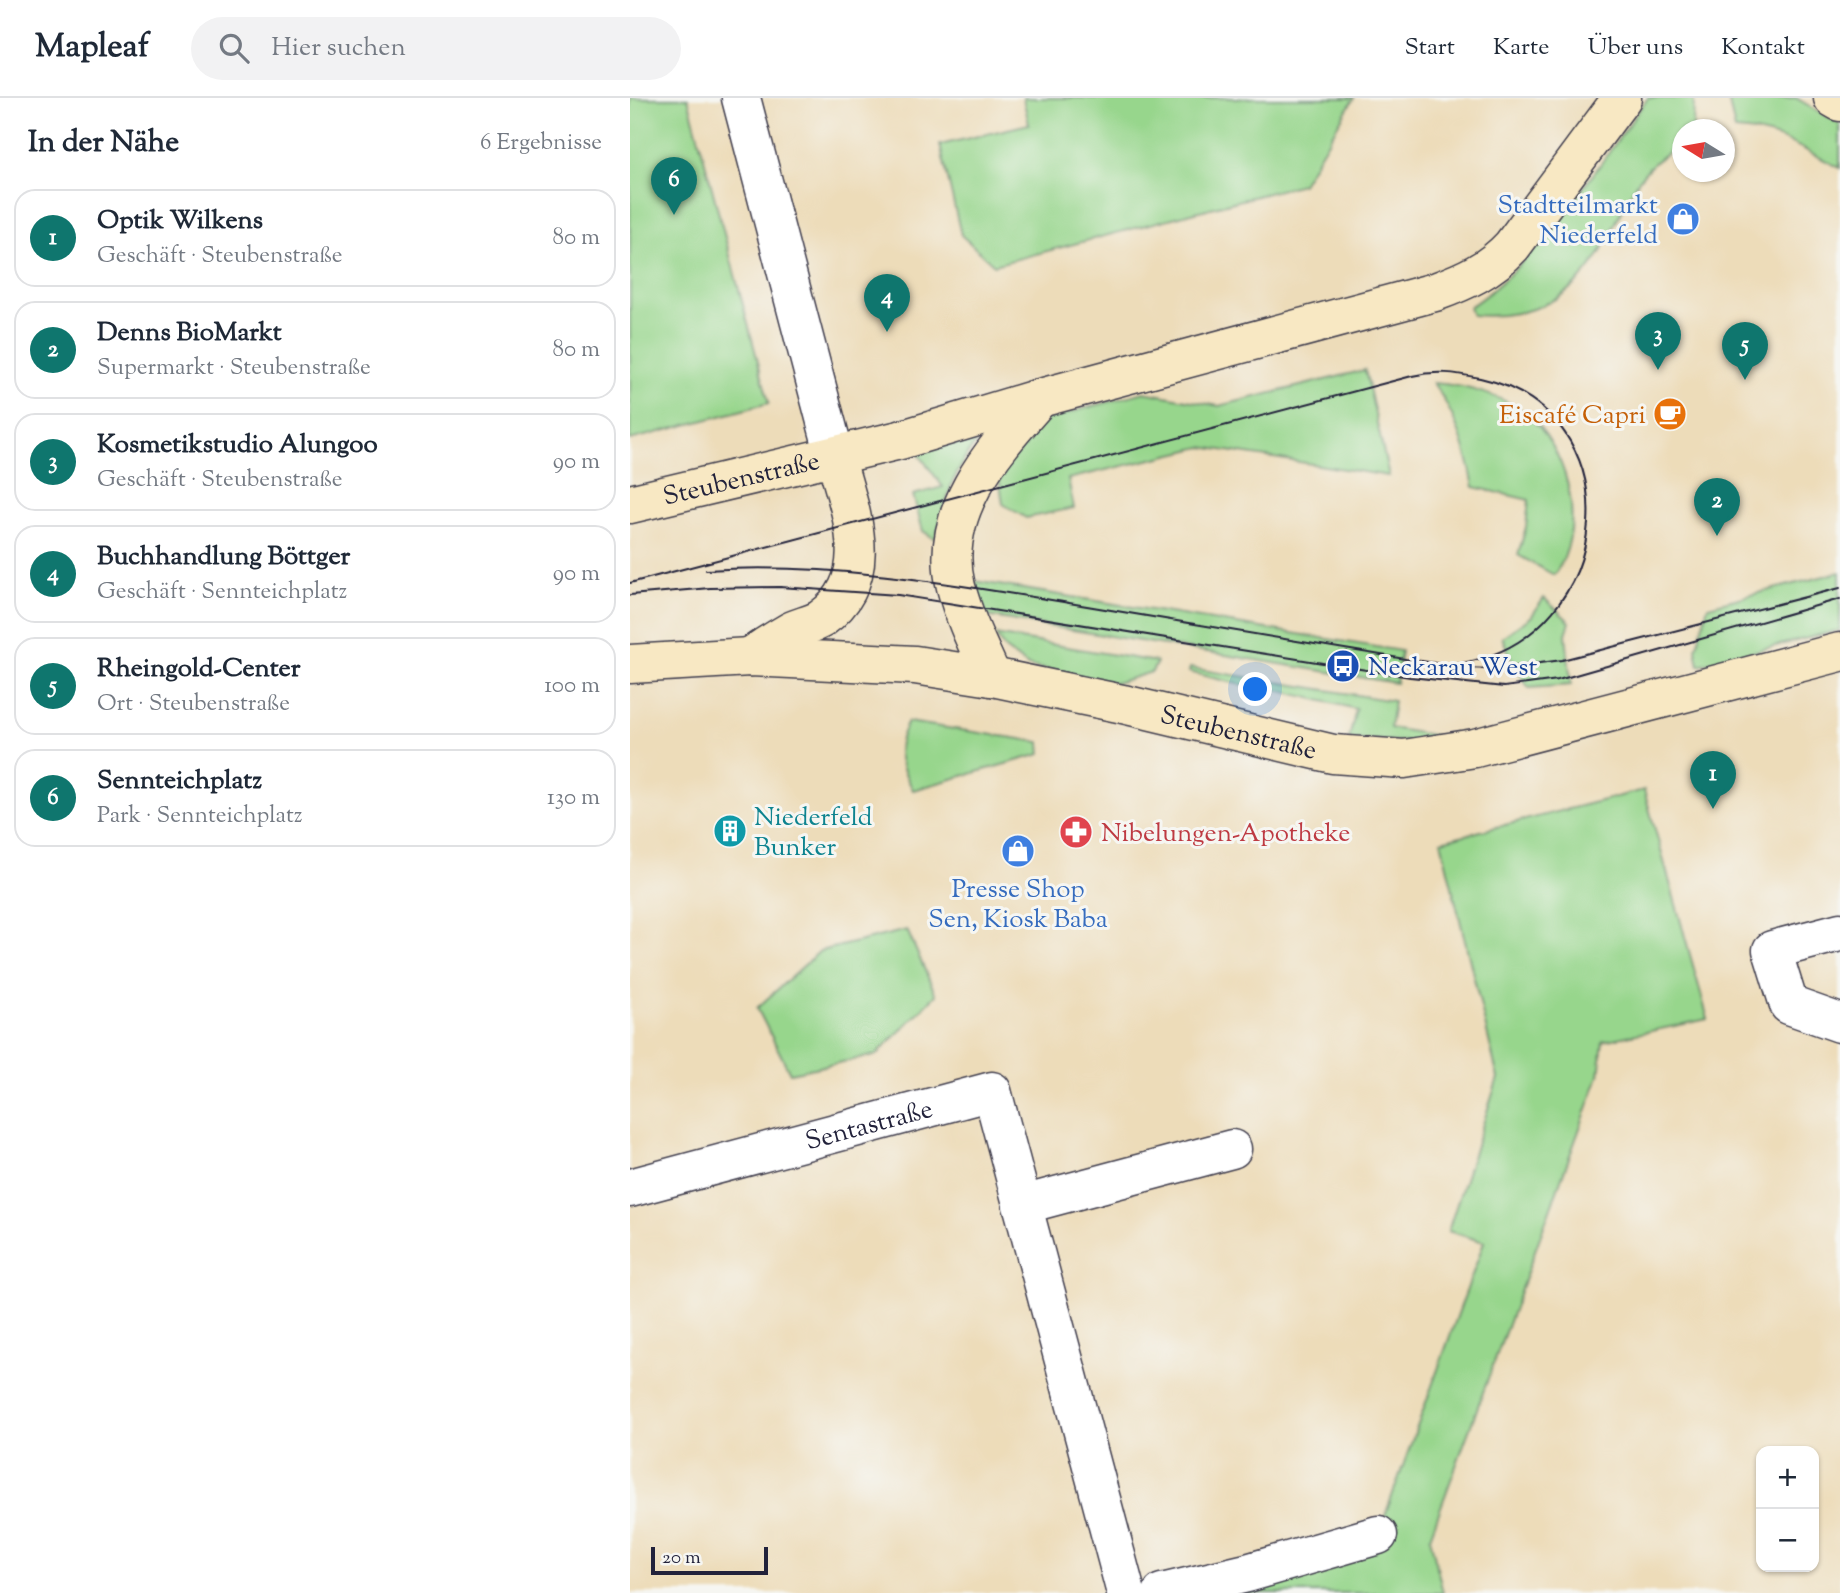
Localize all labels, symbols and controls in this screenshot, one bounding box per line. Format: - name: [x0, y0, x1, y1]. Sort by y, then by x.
- search box: [191, 17, 681, 80]
- text: Mapleaf: [35, 24, 149, 72]
- icon: search: [215, 29, 253, 67]
- text: Hier suchen: [271, 30, 406, 67]
- text: Start: [1404, 31, 1455, 65]
- text: Karte: [1493, 31, 1549, 65]
- text: Über uns: [1587, 31, 1683, 65]
- text: Kontakt: [1721, 31, 1805, 65]
- north arrow: [1672, 119, 1735, 182]
- text: In der Nähe: [28, 122, 179, 165]
- text: 6 Ergebnisse: [480, 127, 602, 160]
- pin: 6: [651, 157, 697, 215]
- place label: Stadtteilmarkt Niederfeld: [1497, 188, 1658, 255]
- shop icon: Stadtteilmarkt Niederfeld: [1664, 200, 1702, 238]
- text: Optik Wilkens: [97, 203, 263, 240]
- text: 1: [49, 222, 57, 255]
- text: 80 m: [552, 222, 600, 255]
- text: Geschäft · Steubenstraße: [97, 240, 343, 273]
- pin: 4: [864, 274, 910, 332]
- pin: 3: [1635, 312, 1681, 370]
- text: Denns BioMarkt: [97, 315, 282, 352]
- pin: 5: [1722, 322, 1768, 380]
- text: 2: [48, 334, 58, 367]
- text: 80 m: [552, 334, 600, 367]
- text: Supermarkt · Steubenstraße: [97, 352, 371, 385]
- cafe icon: Eiscafé Capri: [1651, 395, 1689, 433]
- place label: Eiscafé Capri: [1499, 398, 1646, 435]
- text: Kosmetikstudio Alungoo: [97, 427, 378, 464]
- street label: Steubenstraße: [660, 444, 823, 517]
- text: 3: [48, 446, 58, 479]
- text: 90 m: [553, 446, 600, 479]
- text: Geschäft · Steubenstraße: [97, 464, 343, 497]
- pin: 2: [1694, 478, 1740, 536]
- text: Buchhandlung Böttger: [97, 539, 350, 576]
- text: 4: [47, 558, 59, 591]
- text: 90 m: [553, 558, 600, 591]
- text: Geschäft · Sennteichplatz: [97, 576, 347, 609]
- bus stop icon: Neckarau West: [1324, 647, 1362, 685]
- place label: Neckarau West: [1368, 650, 1537, 687]
- text: Rheingold-Center: [97, 651, 300, 688]
- text: 5: [49, 670, 57, 703]
- text: 100 m: [544, 670, 600, 703]
- your location: [1238, 672, 1272, 706]
- text: Ort · Steubenstraße: [97, 688, 290, 721]
- street label: Steubenstraße: [1156, 697, 1320, 770]
- pin: 1: [1690, 751, 1736, 809]
- text: Sennteichplatz: [97, 763, 262, 800]
- text: 6: [47, 782, 59, 815]
- text: 130 m: [547, 782, 600, 815]
- text: Park · Sennteichplatz: [97, 800, 303, 833]
- place label: Niederfeld Bunker: [754, 800, 873, 867]
- building icon: Niederfeld Bunker: [711, 812, 749, 850]
- pharmacy icon: Nibelungen-Apotheke: [1057, 813, 1095, 851]
- place label: Nibelungen-Apotheke: [1101, 816, 1350, 853]
- shop icon: Presse Shop Sen, Kiosk Baba: [999, 832, 1037, 870]
- place label: Presse Shop Sen, Kiosk Baba: [928, 872, 1108, 939]
- street label: Sentastraße: [801, 1092, 937, 1161]
- map controls: [1756, 1446, 1819, 1572]
- button: +: [1756, 1446, 1819, 1509]
- button: −: [1756, 1509, 1819, 1572]
- scale bar: [651, 1544, 768, 1576]
- text: 20 m: [662, 1545, 701, 1572]

